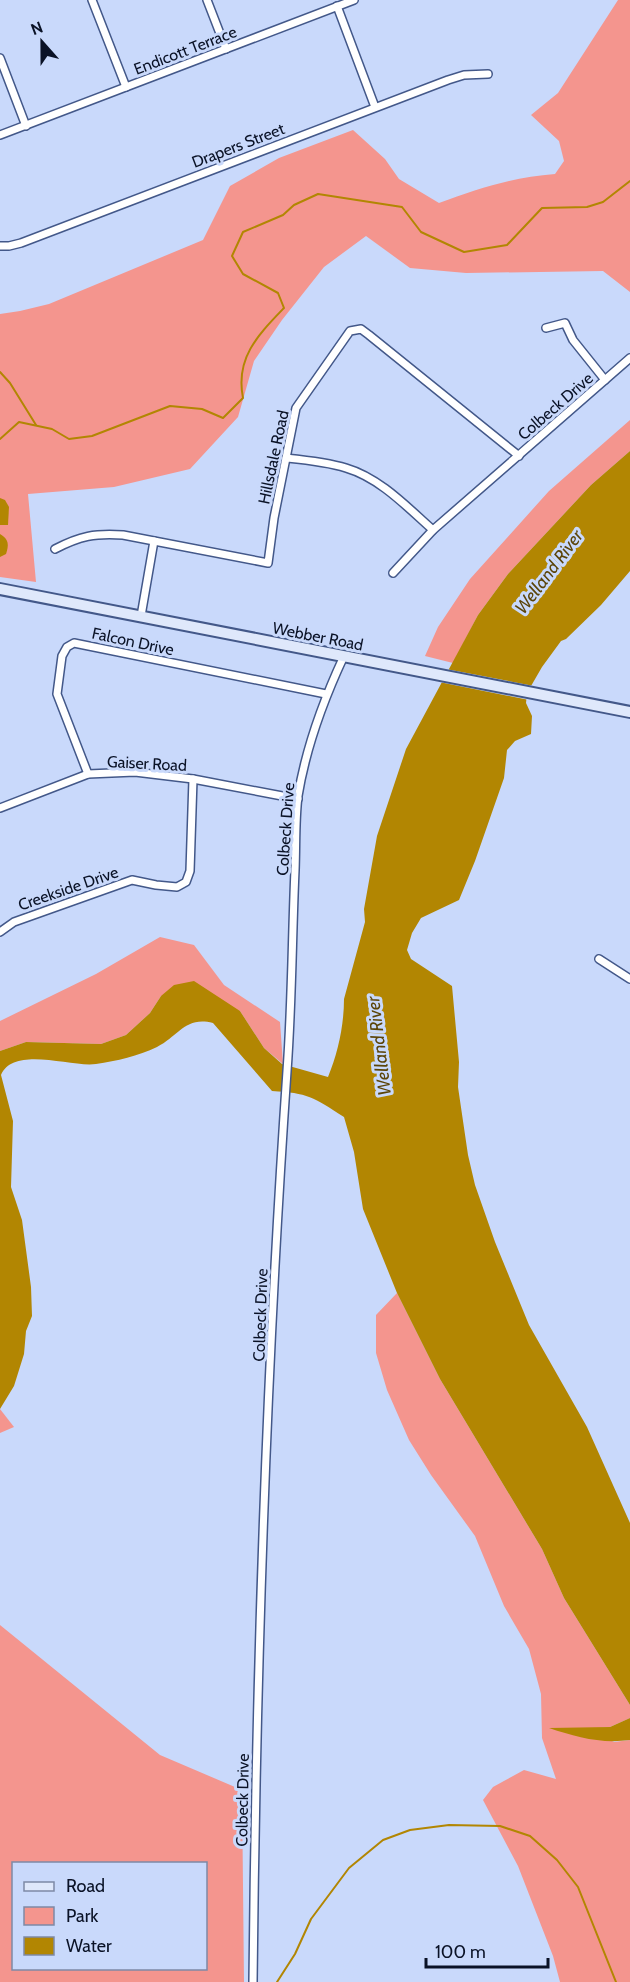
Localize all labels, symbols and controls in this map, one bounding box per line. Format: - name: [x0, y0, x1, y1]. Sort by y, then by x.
- north arrow: [12, 12, 72, 72]
- text: N: [28, 18, 45, 39]
- street label: Endicott Terrace: [131, 22, 239, 79]
- street label: Drapers Street: [189, 119, 288, 172]
- street label: Colbeck Drive: [514, 369, 597, 444]
- street label: Hillsdale Road: [254, 408, 293, 506]
- water label: Welland River: [510, 524, 589, 618]
- street label: Webber Road: [271, 618, 365, 655]
- street label: Falcon Drive: [90, 624, 176, 659]
- street label: Gaiser Road: [107, 752, 187, 775]
- street label: Colbeck Drive: [273, 782, 298, 876]
- street label: Creekside Drive: [16, 862, 121, 915]
- water label: Welland River: [362, 994, 396, 1097]
- street label: Colbeck Drive: [249, 1268, 272, 1362]
- street label: Colbeck Drive: [232, 1753, 253, 1847]
- legend: [12, 1862, 207, 1970]
- text: Road: [66, 1875, 105, 1897]
- text: Park: [66, 1905, 99, 1927]
- scale bar: [426, 1931, 548, 1969]
- text: Water: [66, 1935, 112, 1957]
- text: 100 m: [435, 1941, 486, 1963]

